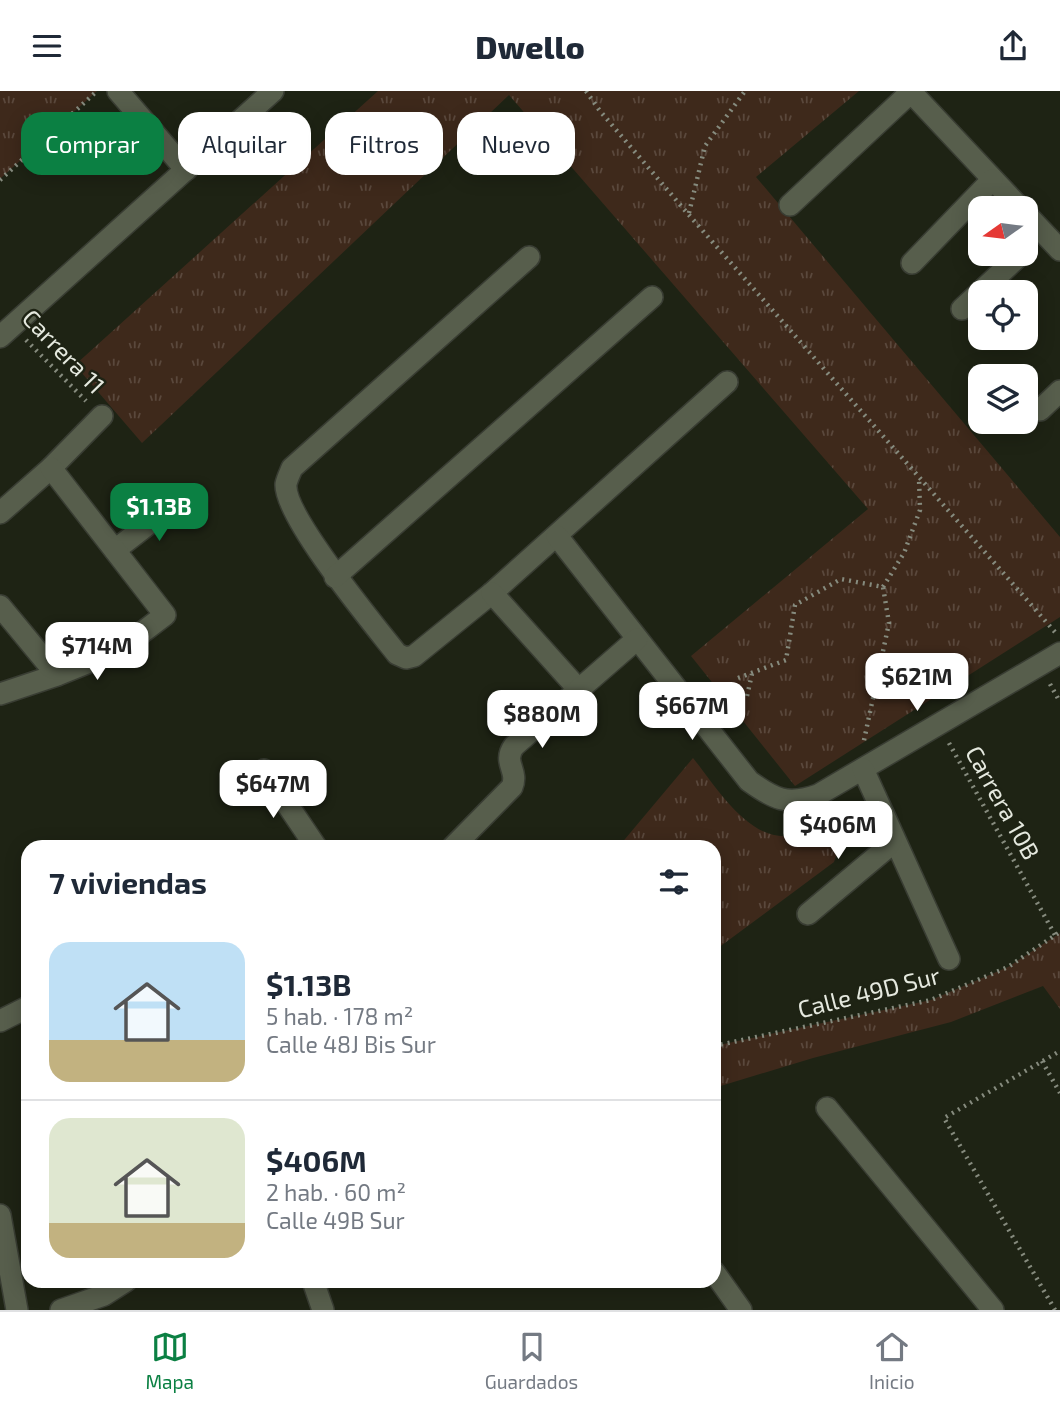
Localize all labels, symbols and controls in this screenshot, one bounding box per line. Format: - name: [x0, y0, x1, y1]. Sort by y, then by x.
- icon: menu: [28, 27, 66, 65]
- text: Dwello: [475, 27, 585, 65]
- icon: share: [994, 27, 1032, 65]
- chip: Comprar: [21, 112, 164, 175]
- chip: Alquilar: [178, 112, 311, 175]
- chip: Filtros: [325, 112, 443, 175]
- chip: Nuevo: [457, 112, 575, 175]
- north arrow: [968, 196, 1038, 266]
- map controls: [968, 196, 1038, 434]
- button: locate: [968, 280, 1038, 350]
- street label: Carrera 11: [17, 303, 111, 399]
- button: layers: [968, 364, 1038, 434]
- pin: $1.13B: [102, 483, 216, 543]
- text: $1.13B: [126, 492, 192, 520]
- pin: $714M: [48, 623, 146, 682]
- text: $714M: [61, 631, 133, 659]
- pin: $621M: [868, 653, 966, 713]
- text: $621M: [881, 662, 953, 690]
- pin: $667M: [643, 683, 741, 742]
- pin: $880M: [493, 691, 591, 750]
- text: $667M: [655, 691, 729, 719]
- text: $880M: [503, 699, 581, 727]
- street label: Carrera 10B: [960, 740, 1046, 864]
- pin: $647M: [224, 761, 322, 820]
- text: $647M: [236, 769, 310, 797]
- pin: $406M: [789, 801, 887, 861]
- text: $406M: [799, 810, 877, 838]
- icon: filters: [655, 863, 693, 901]
- text: 7 viviendas: [49, 864, 207, 900]
- street label: Calle 49D Sur: [794, 960, 943, 1023]
- text: $1.13B: [266, 966, 352, 1002]
- icon: home: [105, 970, 189, 1054]
- text: 5 hab. · 178 m²: [266, 1002, 413, 1030]
- text: Calle 48J Bis Sur: [266, 1030, 436, 1058]
- text: $406M: [266, 1142, 367, 1178]
- icon: home: [105, 1146, 189, 1230]
- text: 2 hab. · 60 m²: [266, 1178, 406, 1206]
- text: Calle 49B Sur: [266, 1206, 405, 1234]
- tab: Mapa: [145, 1328, 194, 1393]
- tab: Guardados: [485, 1328, 578, 1393]
- tab: Inicio: [869, 1328, 915, 1393]

